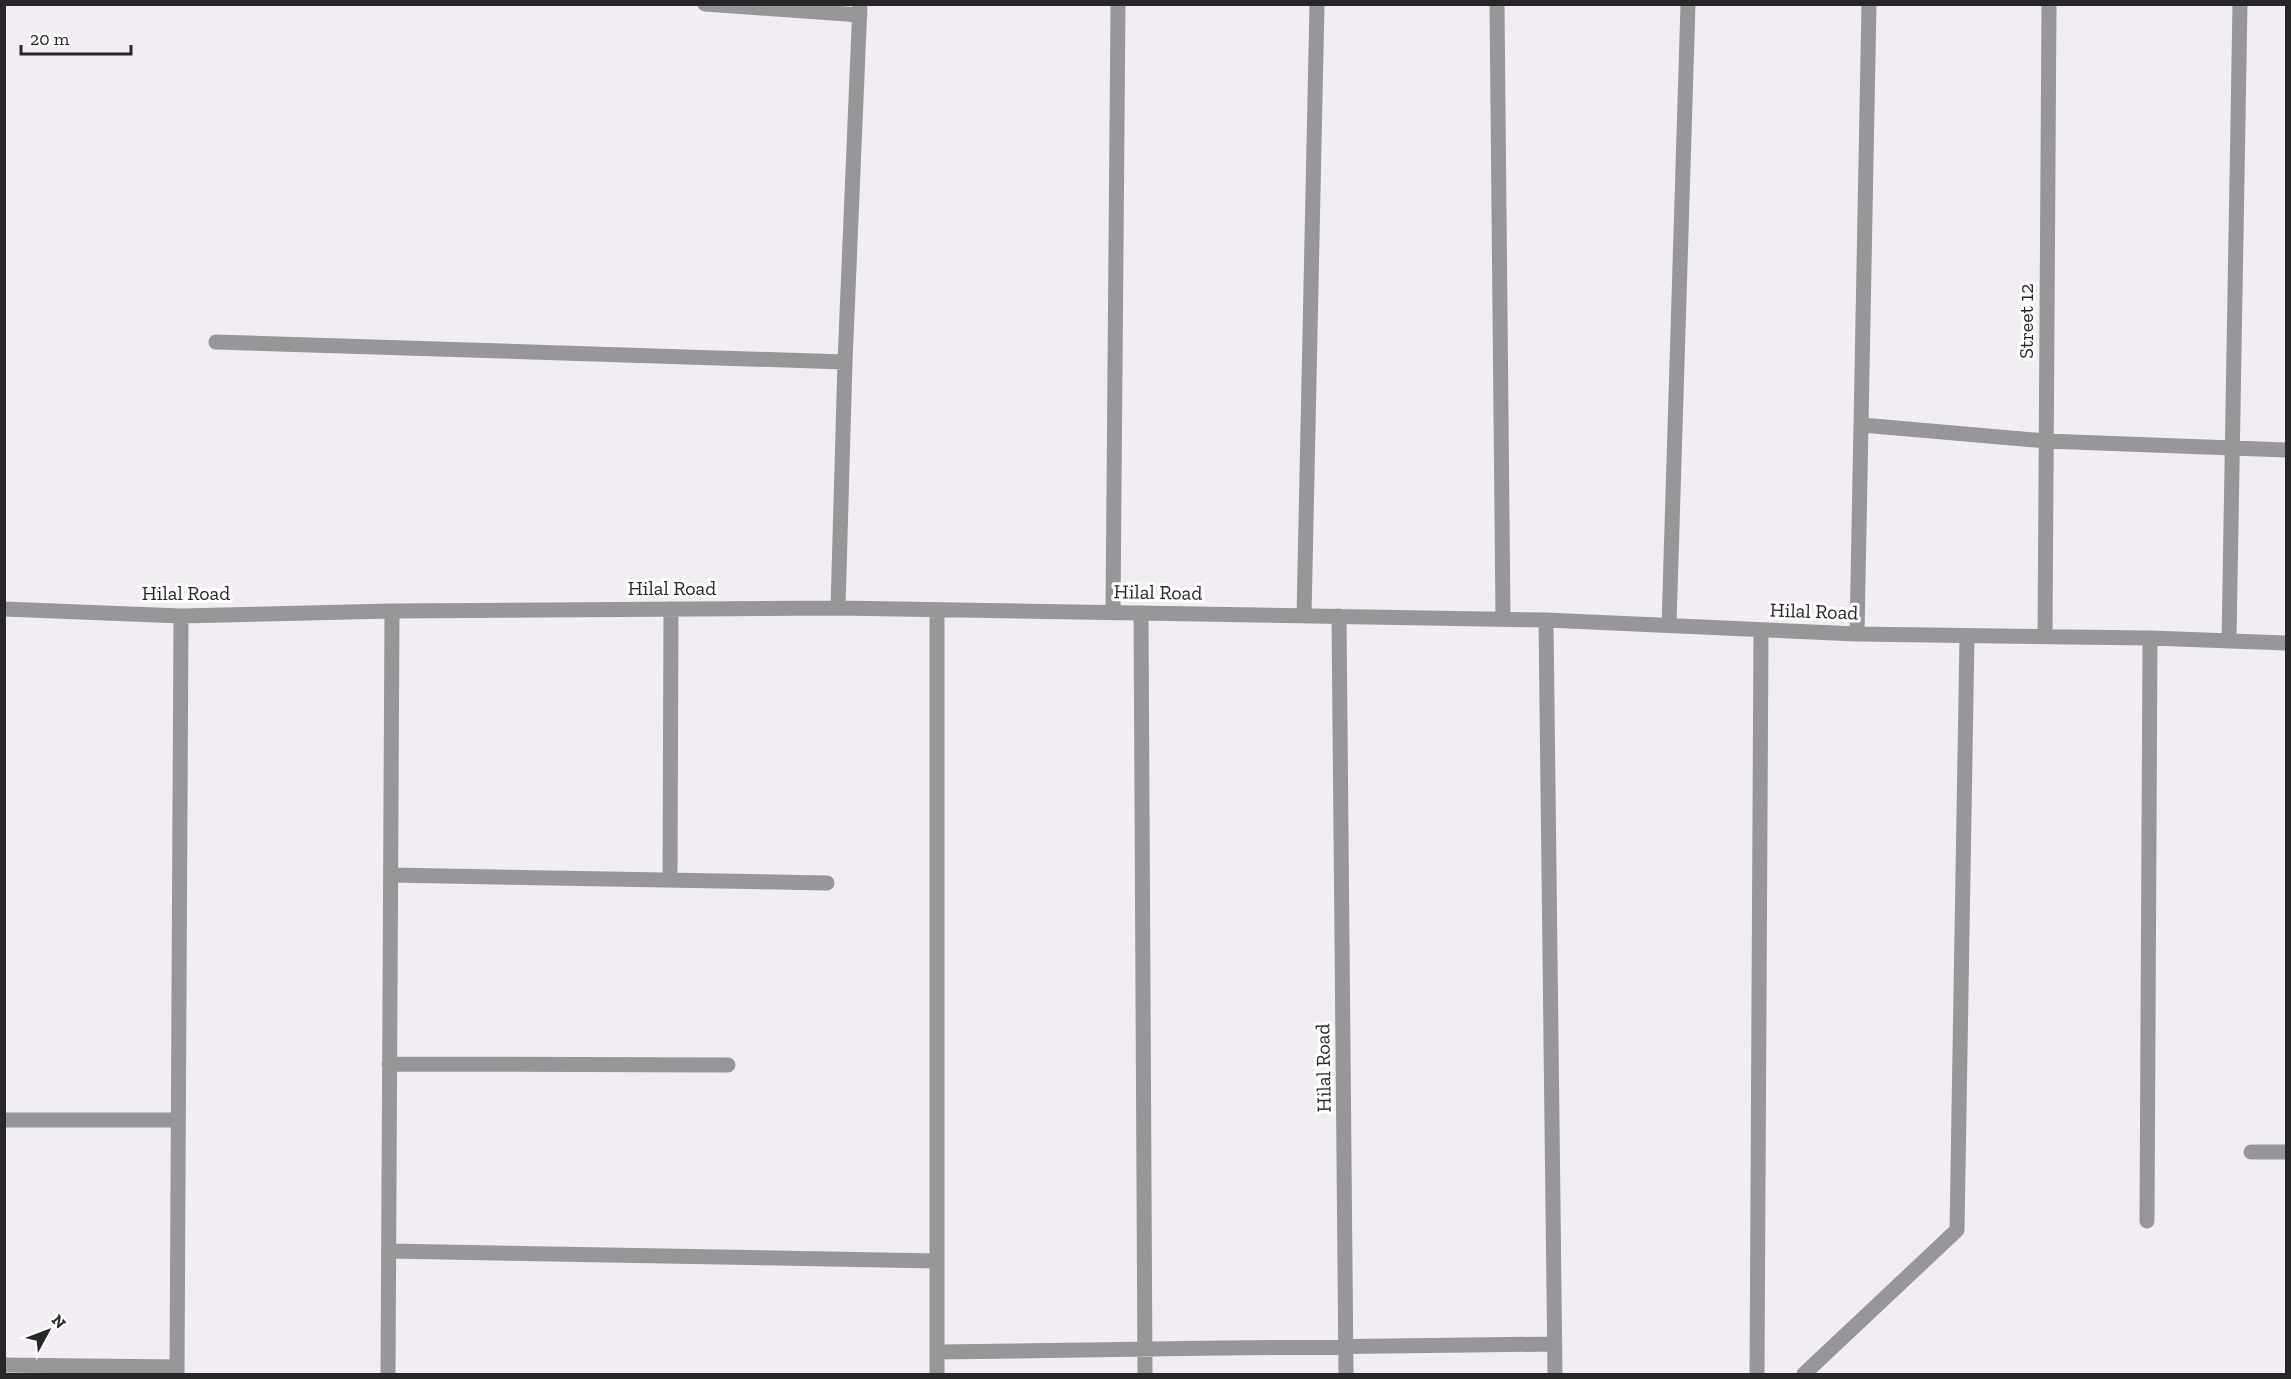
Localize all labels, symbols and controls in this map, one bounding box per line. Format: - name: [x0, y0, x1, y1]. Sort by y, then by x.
- scale bar: [21, 18, 130, 56]
- text: 20 m: [30, 28, 70, 50]
- street label: Street 12: [2014, 283, 2038, 359]
- street label: Hilal Road: [628, 576, 716, 600]
- street label: Hilal Road: [1114, 579, 1202, 605]
- street label: Hilal Road: [142, 581, 230, 605]
- street label: Hilal Road: [1769, 597, 1859, 625]
- street label: Hilal Road: [1310, 1024, 1336, 1112]
- north arrow: [18, 1301, 78, 1361]
- text: N: [48, 1311, 70, 1332]

